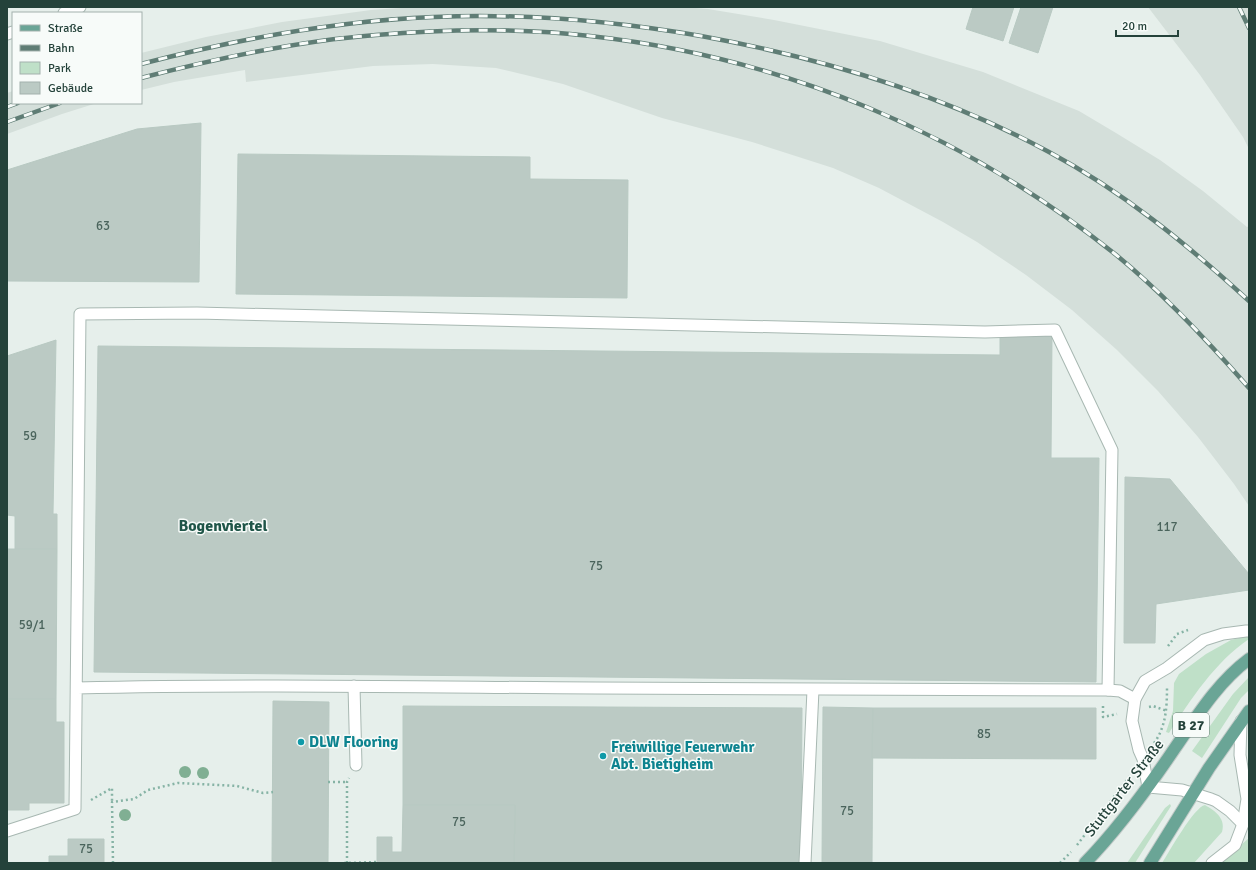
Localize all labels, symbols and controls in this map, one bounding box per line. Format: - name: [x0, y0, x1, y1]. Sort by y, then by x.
- legend: [12, 12, 142, 104]
- scale bar: [1116, 12, 1178, 38]
- text: 20 m: [1122, 19, 1147, 34]
- text: Straße: [48, 21, 83, 36]
- text: Bahn: [48, 41, 74, 56]
- text: Park: [48, 61, 71, 76]
- text: Gebäude: [48, 81, 93, 96]
- house number: 63: [96, 218, 110, 234]
- house number: 59: [23, 428, 37, 444]
- district label: Bogenviertel: [178, 516, 268, 536]
- house number: 117: [1156, 519, 1178, 535]
- house number: 75: [589, 558, 603, 574]
- house number: 59/1: [19, 617, 45, 633]
- road number: B 27: [1173, 713, 1209, 737]
- house number: 85: [977, 726, 991, 742]
- place label: DLW Flooring: [309, 733, 398, 751]
- street label: Stuttgarter Straße: [1080, 736, 1168, 840]
- marker: DLW Flooring: [296, 737, 306, 747]
- place label: Freiwillige Feuerwehr Abt. Bietigheim: [611, 738, 754, 773]
- marker: Freiwillige Feuerwehr Abt. Bietigheim: [598, 751, 608, 761]
- house number: 75: [840, 803, 854, 819]
- house number: 75: [452, 814, 466, 830]
- house number: 75: [79, 841, 93, 857]

